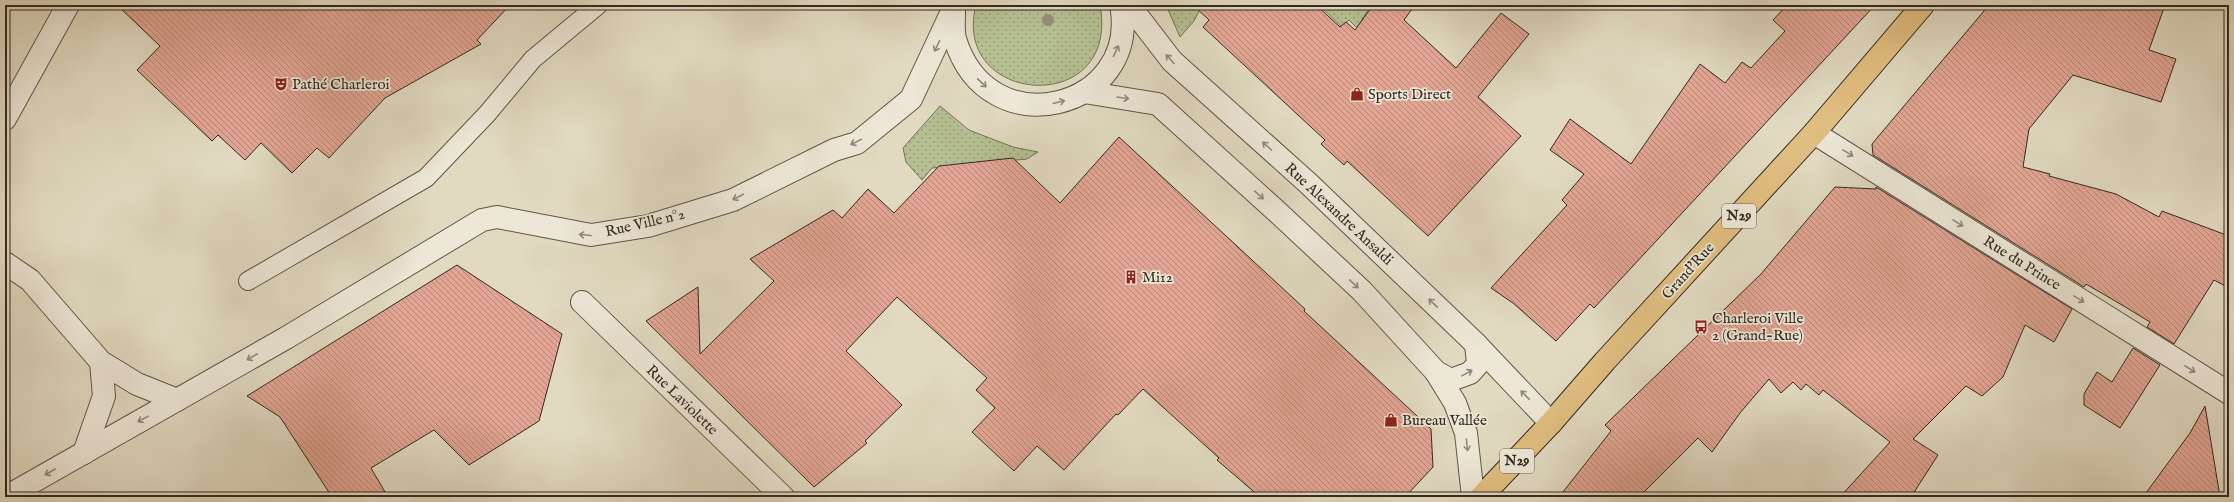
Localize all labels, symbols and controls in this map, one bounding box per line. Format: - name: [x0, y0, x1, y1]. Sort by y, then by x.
- one-way arrow: [933, 39, 940, 51]
- one-way arrow: [1113, 45, 1121, 57]
- one-way arrow: [1166, 54, 1175, 64]
- place label: Pathé Charleroi: [292, 75, 389, 94]
- theatre icon: Pathé Charleroi: [273, 76, 289, 92]
- one-way arrow: [977, 78, 987, 88]
- place label: Sports Direct: [1368, 85, 1451, 104]
- shop icon: Sports Direct: [1349, 86, 1365, 102]
- one-way arrow: [1116, 94, 1129, 102]
- one-way arrow: [1052, 98, 1065, 106]
- one-way arrow: [850, 139, 862, 146]
- one-way arrow: [1262, 142, 1272, 151]
- one-way arrow: [1842, 149, 1853, 158]
- street label: Rue Alexandre Ansaldi: [1281, 159, 1397, 269]
- one-way arrow: [1254, 191, 1265, 200]
- one-way arrow: [732, 194, 744, 201]
- road number: N29: [1722, 204, 1756, 228]
- street label: Rue Ville n°2: [603, 205, 687, 241]
- one-way arrow: [1952, 219, 1964, 227]
- one-way arrow: [579, 231, 592, 238]
- street label: Rue du Prince: [1980, 232, 2064, 294]
- street label: Grand'Rue: [1658, 239, 1719, 303]
- place label: Mi12: [1142, 268, 1173, 287]
- building icon: Mi12: [1123, 269, 1139, 285]
- one-way arrow: [1349, 279, 1359, 289]
- one-way arrow: [2074, 295, 2085, 304]
- one-way arrow: [1428, 298, 1438, 308]
- place label: Charleroi Ville 2 (Grand-Rue): [1712, 309, 1803, 345]
- bus stop icon: Charleroi Ville 2 (Grand-Rue): [1693, 319, 1709, 335]
- one-way arrow: [246, 354, 258, 362]
- street label: Rue Laviolette: [642, 361, 722, 439]
- one-way arrow: [2184, 364, 2195, 373]
- one-way arrow: [1461, 368, 1473, 376]
- one-way arrow: [1520, 390, 1529, 400]
- place label: Bureau Vallée: [1402, 411, 1487, 430]
- shop icon: Bureau Vallée: [1383, 412, 1399, 428]
- one-way arrow: [137, 416, 149, 424]
- one-way arrow: [1463, 438, 1471, 451]
- road number: N29: [1500, 449, 1534, 473]
- one-way arrow: [44, 468, 56, 476]

